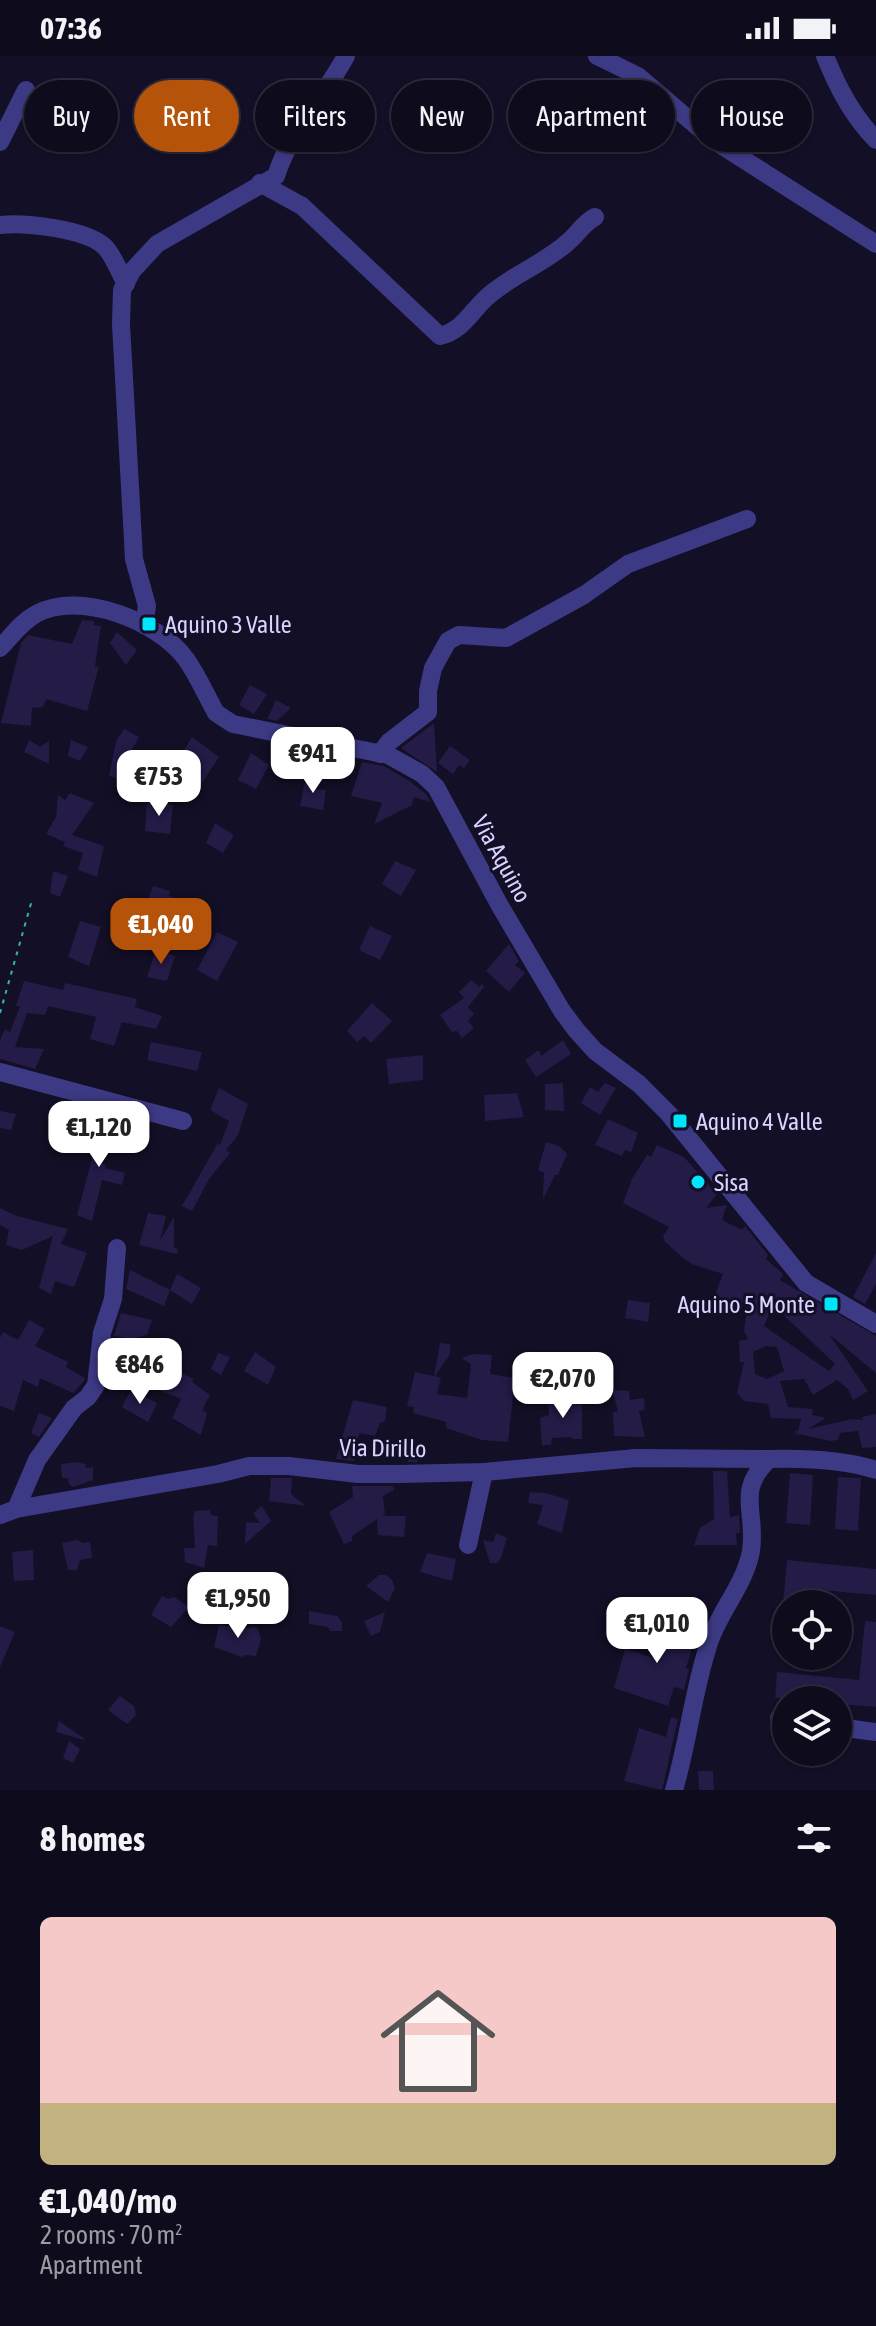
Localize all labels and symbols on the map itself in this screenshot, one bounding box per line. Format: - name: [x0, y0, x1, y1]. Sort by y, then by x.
- place label: Aquino 3 Valle: [165, 611, 292, 638]
- marker: Aquino 3 Valle: [140, 615, 158, 633]
- pin: €941: [266, 727, 360, 795]
- pin: €753: [112, 750, 206, 818]
- street label: Via Aquino: [467, 811, 537, 907]
- pin: €1,040: [96, 898, 226, 966]
- pin: €1,120: [34, 1101, 164, 1169]
- place label: Aquino 4 Valle: [696, 1108, 823, 1135]
- marker: Aquino 4 Valle: [671, 1112, 689, 1130]
- place label: Sisa: [714, 1169, 749, 1196]
- marker: Sisa: [689, 1173, 707, 1191]
- place label: Aquino 5 Monte: [677, 1291, 815, 1318]
- marker: Aquino 5 Monte: [822, 1295, 840, 1313]
- pin: €846: [93, 1338, 187, 1406]
- pin: €2,070: [498, 1352, 628, 1420]
- street label: Via Dirillo: [339, 1434, 427, 1462]
- pin: €1,950: [173, 1572, 303, 1640]
- pin: €1,010: [592, 1597, 722, 1665]

